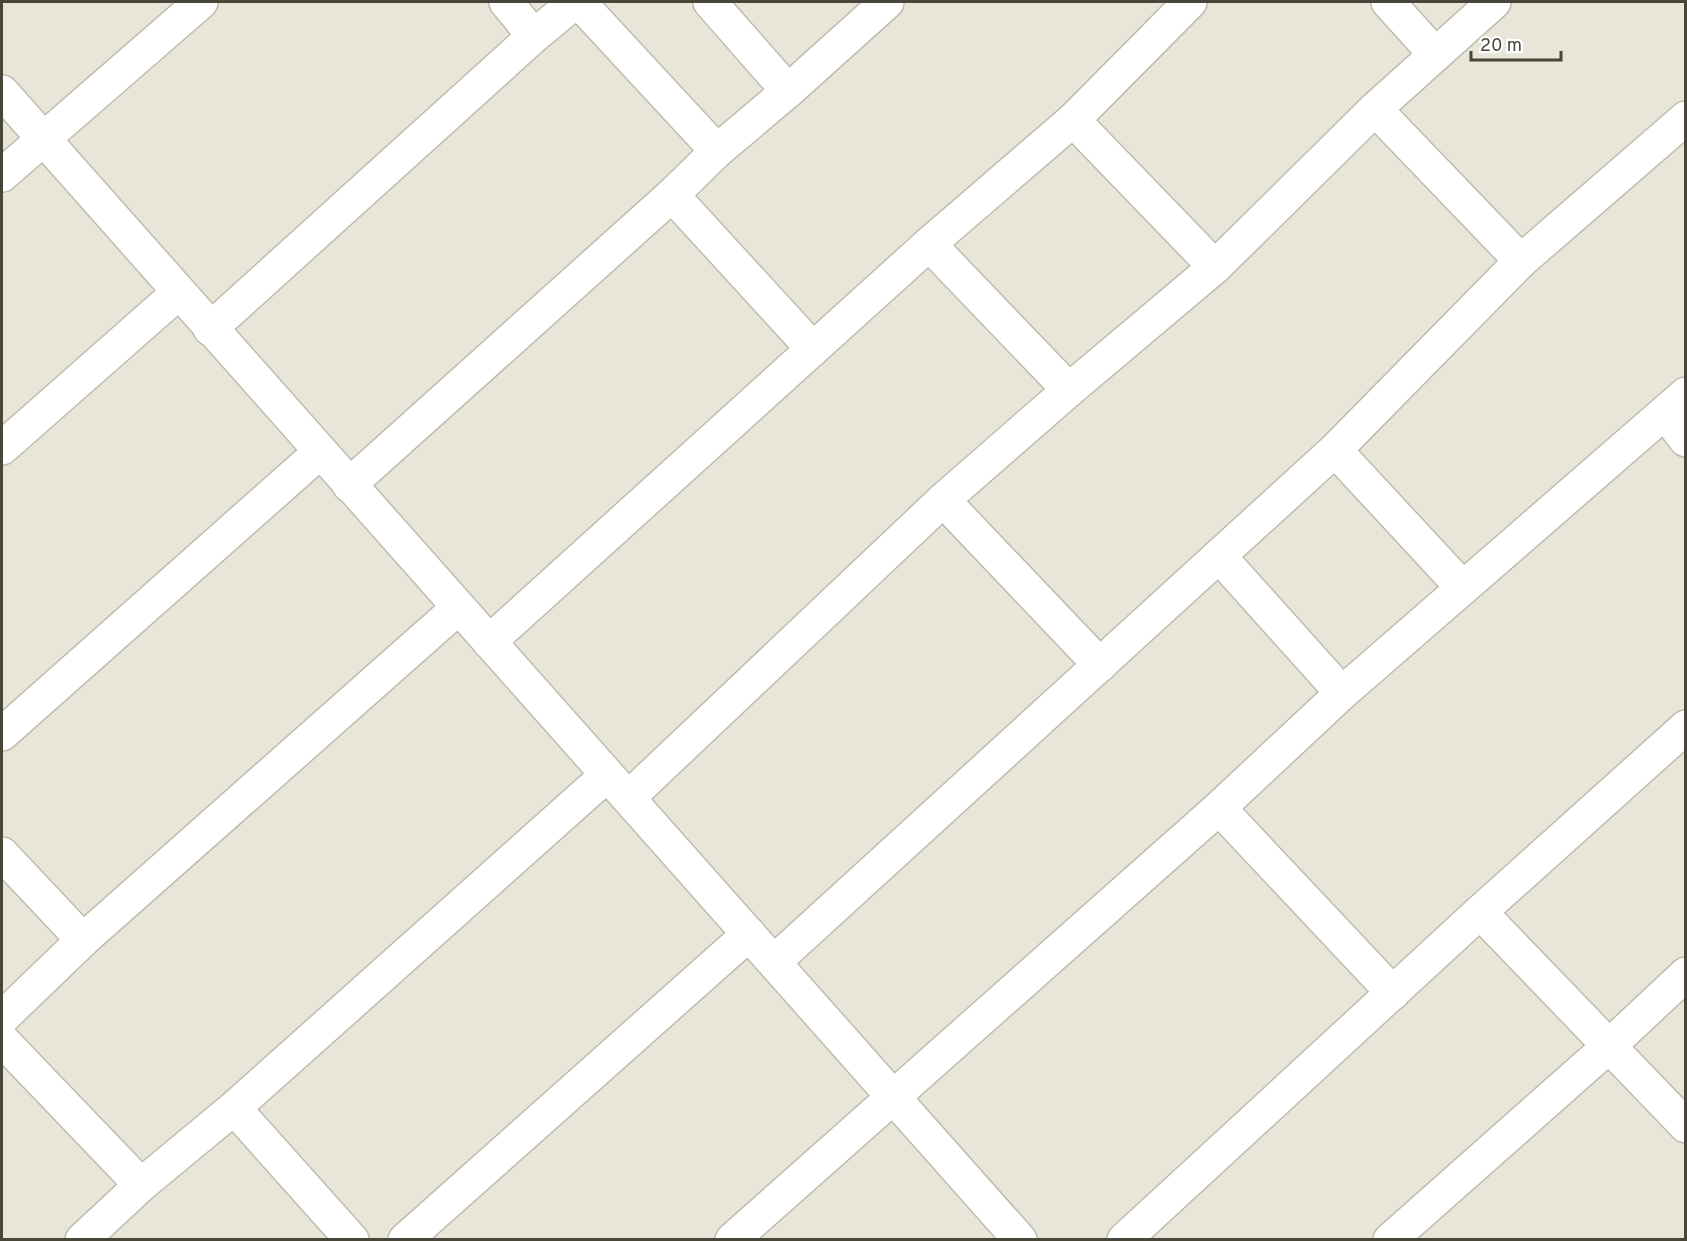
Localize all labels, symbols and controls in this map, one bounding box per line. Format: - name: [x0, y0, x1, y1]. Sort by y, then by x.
- scale bar: [1471, 24, 1561, 62]
- text: 20 m: [1480, 35, 1522, 58]

